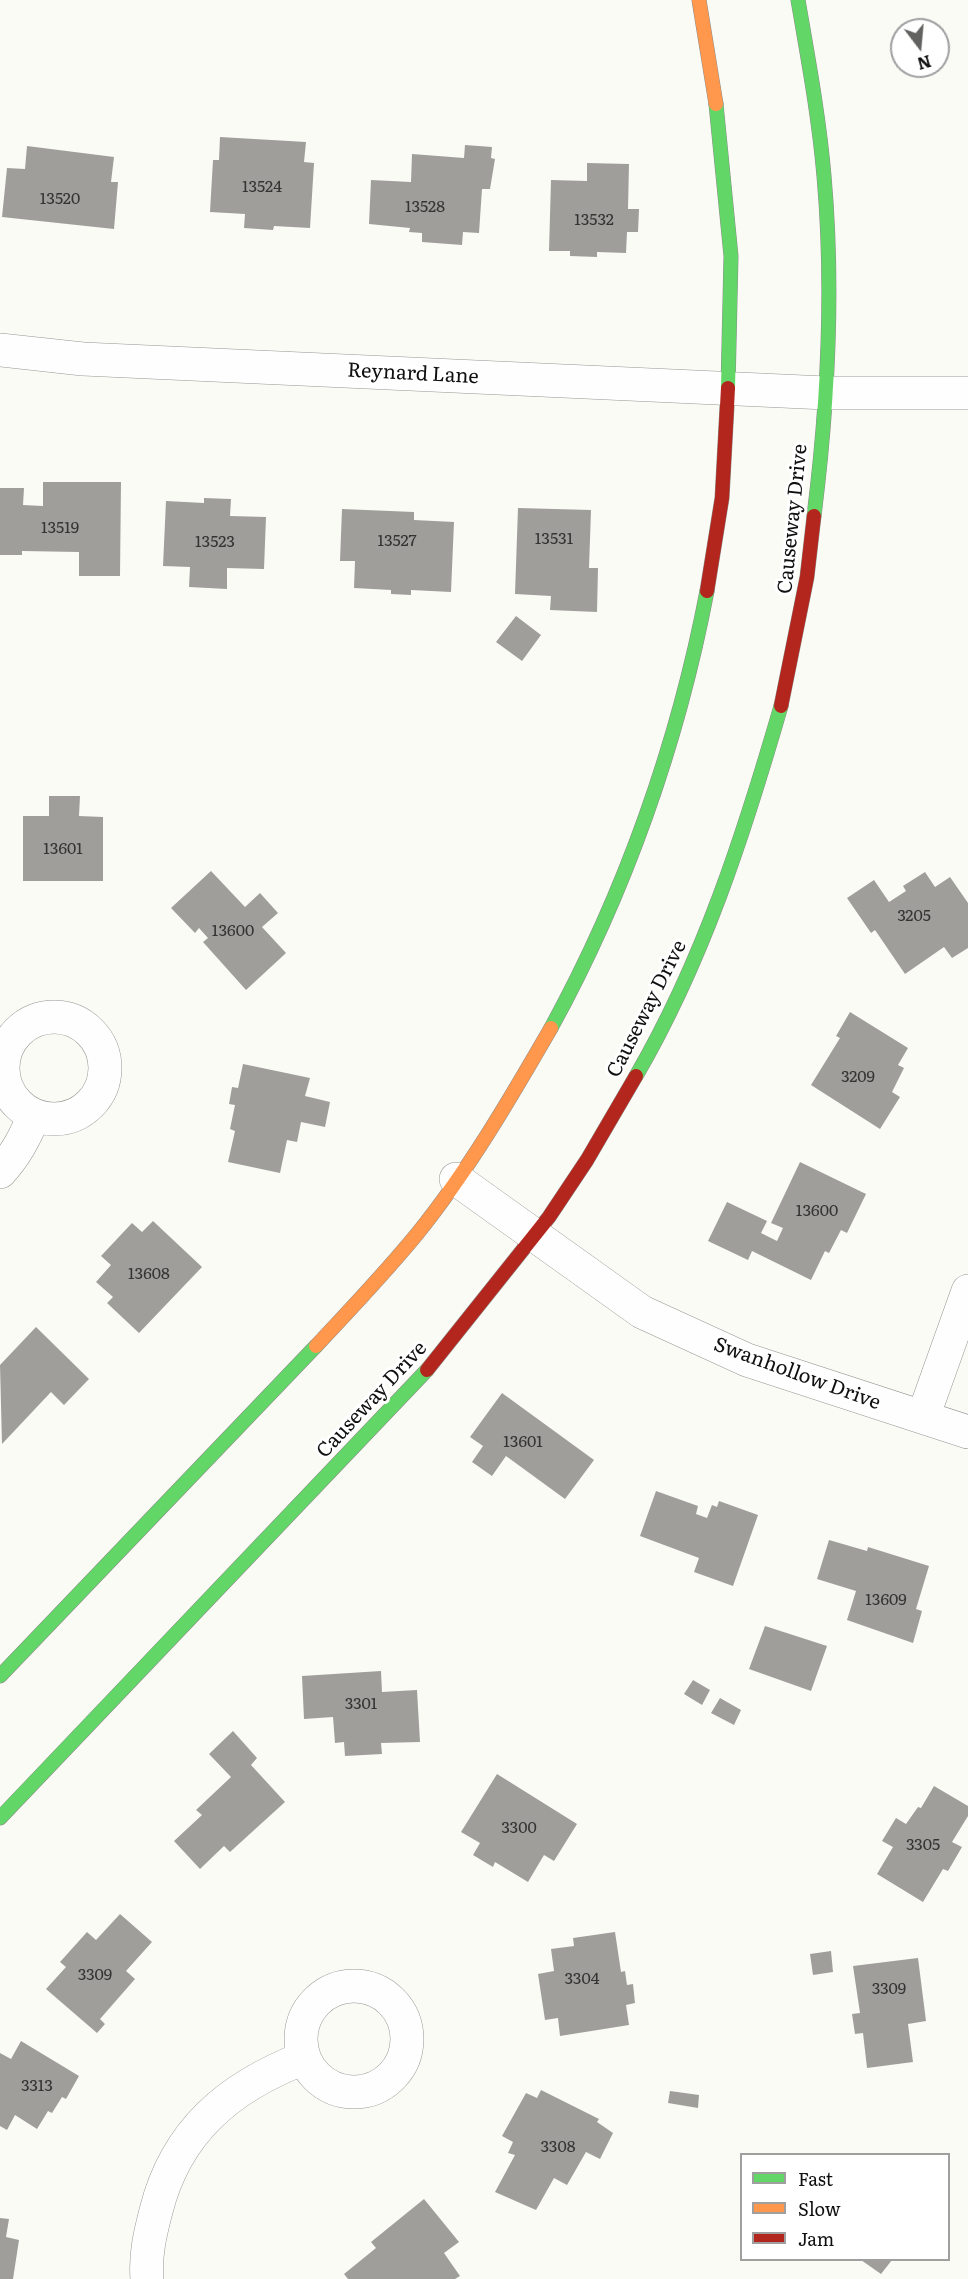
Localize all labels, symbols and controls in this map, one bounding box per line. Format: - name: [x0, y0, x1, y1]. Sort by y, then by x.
- north arrow: [890, 18, 950, 78]
- text: N: [915, 50, 934, 77]
- house number: 13524: [242, 177, 282, 197]
- house number: 13520: [40, 189, 80, 209]
- house number: 13528: [405, 197, 445, 217]
- house number: 13532: [574, 210, 614, 230]
- street label: Reynard Lane: [347, 359, 479, 389]
- street label: Causeway Drive: [773, 443, 813, 595]
- house number: 13519: [41, 518, 79, 538]
- house number: 13531: [535, 529, 573, 549]
- house number: 13527: [377, 531, 417, 551]
- house number: 13523: [195, 532, 235, 552]
- house number: 13601: [43, 839, 83, 859]
- house number: 3205: [897, 906, 931, 926]
- house number: 13600: [212, 921, 254, 941]
- street label: Causeway Drive: [602, 936, 692, 1082]
- house number: 3209: [841, 1067, 875, 1087]
- house number: 13600: [796, 1201, 838, 1221]
- house number: 13608: [128, 1264, 170, 1284]
- street label: Swanhollow Drive: [710, 1333, 884, 1415]
- street label: Causeway Drive: [312, 1337, 432, 1463]
- house number: 13601: [503, 1432, 543, 1452]
- house number: 13609: [865, 1590, 907, 1610]
- house number: 3301: [345, 1694, 377, 1714]
- house number: 3300: [501, 1818, 537, 1838]
- house number: 3305: [906, 1835, 940, 1855]
- house number: 3309: [78, 1965, 112, 1985]
- house number: 3304: [565, 1969, 599, 1989]
- house number: 3309: [872, 1979, 906, 1999]
- house number: 3313: [21, 2076, 53, 2096]
- house number: 3308: [541, 2137, 575, 2157]
- legend: [740, 2153, 950, 2261]
- text: Fast: [798, 2165, 833, 2192]
- text: Slow: [798, 2195, 840, 2222]
- text: Jam: [798, 2225, 834, 2252]

